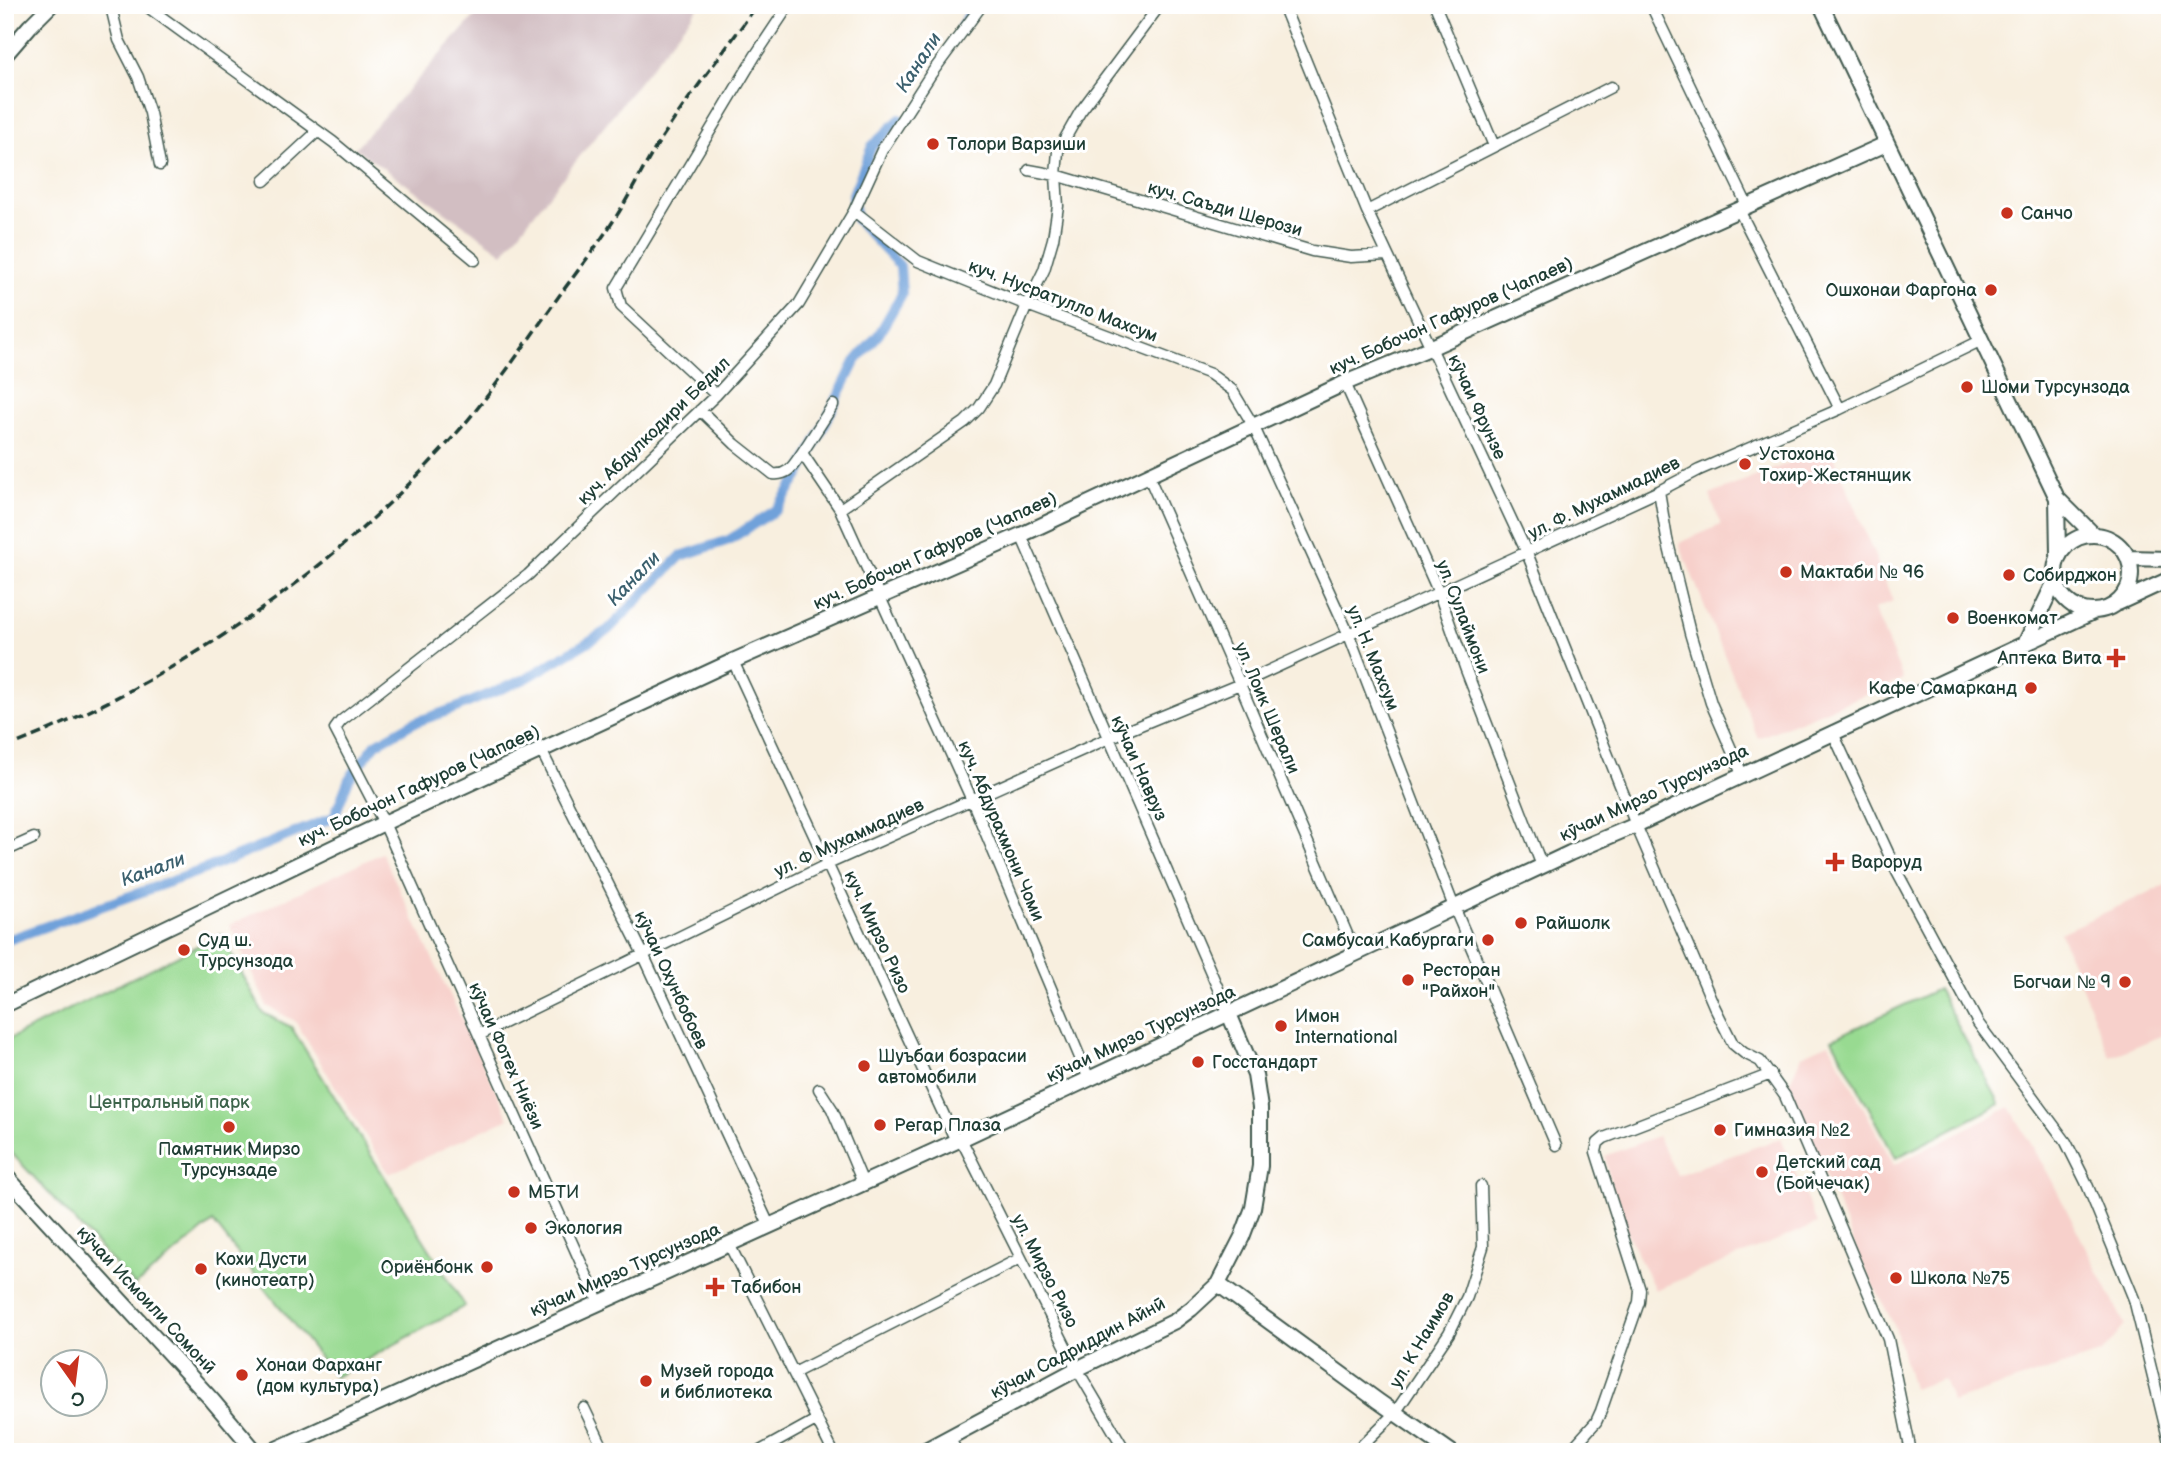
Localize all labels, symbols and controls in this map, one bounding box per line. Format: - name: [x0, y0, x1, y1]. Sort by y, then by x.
- water label: Канали: [891, 28, 947, 97]
- place label: Толори Варзиши: [947, 134, 1086, 155]
- marker: Толори Варзиши: [925, 136, 941, 152]
- street label: куч. Саъди Шерози: [1145, 177, 1305, 241]
- place label: Санчо: [2021, 203, 2073, 224]
- marker: Санчо: [1999, 205, 2015, 221]
- street label: куч. Бобочон Гафуров (Чапаев): [1326, 253, 1576, 379]
- street label: куч. Нусратулло Махсум: [965, 255, 1161, 347]
- place label: Ошхонаи Фаргона: [1826, 280, 1977, 301]
- marker: Ошхонаи Фаргона: [1983, 282, 1999, 298]
- street label: кӯчаи Фрунзе: [1443, 351, 1511, 463]
- street label: куч. Абдулкодири Бедил: [573, 353, 735, 509]
- place label: Шоми Турсунзода: [1981, 377, 2130, 398]
- marker: Шоми Турсунзода: [1959, 379, 1975, 395]
- place label: Устохона Тохир-Жестянщик: [1759, 444, 1912, 486]
- street label: ул. Ф. Мухаммадиев: [1525, 452, 1684, 544]
- marker: Устохона Тохир-Жестянщик: [1737, 456, 1753, 472]
- street label: куч. Бобочон Гафуров (Чапаев): [810, 488, 1060, 614]
- water label: Канали: [602, 547, 666, 611]
- street label: ул. Сулаймони: [1432, 557, 1494, 677]
- place label: Мактаби № 96: [1800, 562, 1924, 583]
- marker: Мактаби № 96: [1778, 564, 1794, 580]
- place label: Собирджон: [2023, 565, 2117, 586]
- marker: Собирджон: [2001, 567, 2017, 583]
- street label: ул. Н. Махсум: [1342, 602, 1404, 714]
- place label: Военкомат: [1967, 608, 2058, 629]
- marker: Военкомат: [1945, 610, 1961, 626]
- street label: ул. Лоик Шерали: [1230, 639, 1304, 777]
- place label: Аптека Вита: [1996, 648, 2102, 669]
- marker: Аптека Вита: [2108, 650, 2124, 666]
- place label: Кафе Самарканд: [1868, 678, 2017, 699]
- marker: Кафе Самарканд: [2023, 680, 2039, 696]
- street label: кӯчаи Навруз: [1106, 712, 1172, 824]
- street label: куч. Бобочон Гафуров (Чапаев): [295, 721, 543, 851]
- street label: куч. Абдурахмони Чоми: [953, 738, 1049, 924]
- street label: кӯчаи Мирзо Турсунзода: [1556, 740, 1752, 846]
- street label: ул. Ф Мухаммадиев: [771, 794, 928, 882]
- water label: Канали: [118, 848, 189, 892]
- marker: Вароруд: [1825, 852, 1845, 872]
- place label: Вароруд: [1851, 852, 1922, 873]
- street label: куч. Мирзо Ризо: [839, 867, 915, 997]
- street label: кӯчаи Охунбобоев: [630, 908, 712, 1053]
- place label: Райшолк: [1535, 913, 1611, 934]
- marker: Райшолк: [1513, 915, 1529, 931]
- place label: Суд ш. Турсунзода: [198, 930, 294, 972]
- place label: Самбусаи Кабургаги: [1302, 930, 1474, 951]
- marker: Самбусаи Кабургаги: [1480, 932, 1496, 948]
- marker: Суд ш. Турсунзода: [176, 942, 192, 958]
- place label: Ресторан "Райхон": [1422, 960, 1501, 1002]
- marker: Ресторан "Райхон": [1400, 972, 1416, 988]
- place label: Богчаи № 9: [2013, 972, 2111, 993]
- marker: Богчаи № 9: [2117, 974, 2133, 990]
- street label: кӯчаи Фотех Ниёзи: [464, 979, 548, 1133]
- street label: кӯчаи Мирзо Турсунзода: [1043, 981, 1239, 1087]
- place label: Имон International: [1295, 1006, 1398, 1048]
- marker: Имон International: [1273, 1018, 1289, 1034]
- place label: Шуъбаи бозрасии автомобили: [878, 1046, 1027, 1088]
- place label: Госстандарт: [1212, 1052, 1318, 1073]
- marker: Госстандарт: [1190, 1054, 1206, 1070]
- marker: Шуъбаи бозрасии автомобили: [856, 1058, 872, 1074]
- park label: Центральный парк: [88, 1092, 250, 1113]
- place label: Регар Плаза: [894, 1115, 1002, 1136]
- marker: Регар Плаза: [872, 1117, 888, 1133]
- marker: Памятник Мирзо Турсунзаде: [221, 1119, 237, 1135]
- place label: Гимназия №2: [1734, 1120, 1851, 1141]
- marker: Гимназия №2: [1712, 1122, 1728, 1138]
- place label: Памятник Мирзо Турсунзаде: [158, 1139, 300, 1181]
- place label: Детский сад (Бойчечак): [1776, 1152, 1881, 1194]
- marker: Детский сад (Бойчечак): [1754, 1164, 1770, 1180]
- place label: МБТИ: [528, 1182, 579, 1203]
- marker: МБТИ: [506, 1184, 522, 1200]
- street label: ул. Мирзо Ризо: [1007, 1211, 1083, 1331]
- street label: кӯчаи Мирзо Турсунзода: [527, 1218, 724, 1321]
- place label: Экология: [545, 1218, 622, 1239]
- marker: Экология: [523, 1220, 539, 1236]
- street label: кӯчаи Исмоили Сомонӣ: [72, 1222, 220, 1378]
- place label: Кохи Дусти (кинотеатр): [215, 1249, 315, 1291]
- place label: Ориёнбонк: [381, 1257, 473, 1278]
- marker: Ориёнбонк: [479, 1259, 495, 1275]
- marker: Кохи Дусти (кинотеатр): [193, 1261, 209, 1277]
- place label: Школа №75: [1910, 1268, 2010, 1289]
- marker: Школа №75: [1888, 1270, 1904, 1286]
- marker: Табибон: [705, 1277, 725, 1297]
- place label: Табибон: [731, 1277, 801, 1298]
- street label: ул. К Наимов: [1385, 1288, 1459, 1392]
- street label: кӯчаи Садриддин Айнӣ: [987, 1293, 1169, 1403]
- north arrow: [38, 1348, 108, 1418]
- place label: Хонаи Фарханг (дом культура): [256, 1355, 382, 1397]
- place label: Музей города и библиотека: [660, 1361, 774, 1403]
- marker: Хонаи Фарханг (дом культура): [234, 1367, 250, 1383]
- marker: Музей города и библиотека: [638, 1373, 654, 1389]
- text: С: [69, 1385, 87, 1411]

